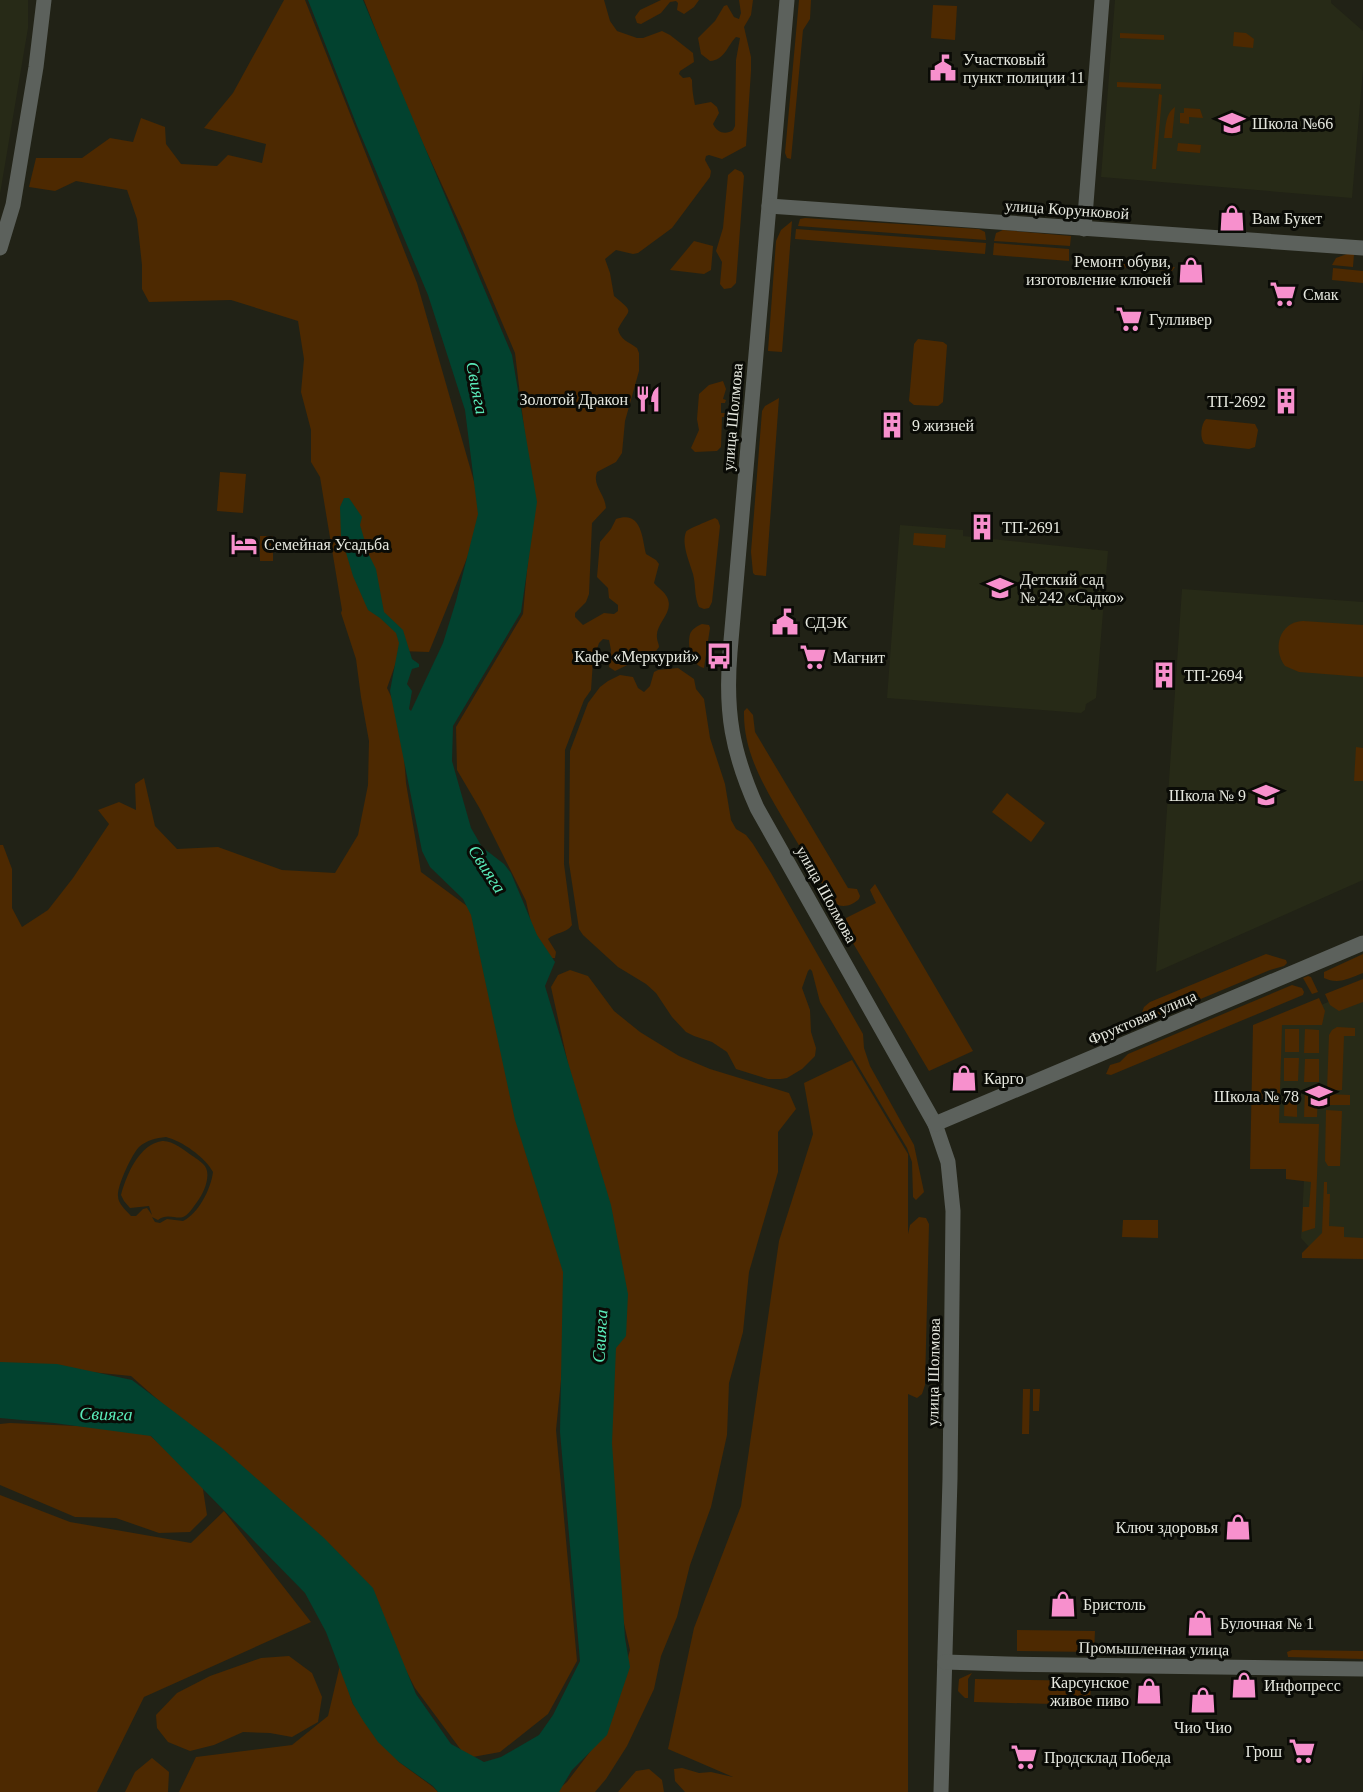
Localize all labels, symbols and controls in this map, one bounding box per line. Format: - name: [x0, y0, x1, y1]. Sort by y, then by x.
- place label: Участковый пункт полиции 11: [963, 51, 1085, 87]
- public building icon: Участковый пункт полиции 11: [928, 53, 958, 83]
- school or university icon: Школа №66: [1217, 108, 1247, 138]
- place label: Школа №66: [1252, 115, 1333, 132]
- street label: улица Корунковой: [1004, 197, 1130, 223]
- shop icon: Вам Букет: [1217, 203, 1247, 233]
- place label: Вам Букет: [1252, 210, 1322, 228]
- place label: Ремонт обуви, изготовление ключей: [1026, 253, 1171, 288]
- shop icon: Ремонт обуви, изготовление ключей: [1176, 255, 1206, 285]
- supermarket icon: Смак: [1268, 279, 1298, 309]
- place label: Смак: [1303, 286, 1339, 303]
- supermarket icon: Гулливер: [1114, 304, 1144, 334]
- place label: Гулливер: [1149, 311, 1212, 329]
- water label: Свияга: [462, 360, 492, 416]
- street label: улица Шолмова: [719, 363, 747, 472]
- restaurant icon: Золотой Дракон: [633, 384, 663, 414]
- building icon: ТП-2692: [1271, 386, 1301, 416]
- place label: Золотой Дракон: [520, 391, 628, 409]
- place label: ТП-2692: [1207, 393, 1266, 410]
- building icon: 9 жизней: [877, 410, 907, 440]
- place label: 9 жизней: [912, 417, 975, 434]
- building icon: ТП-2691: [967, 512, 997, 542]
- place label: ТП-2691: [1002, 519, 1061, 536]
- hotel icon: Семейная Усадьба: [229, 529, 259, 559]
- place label: Семейная Усадьба: [264, 536, 389, 554]
- place label: Детский сад № 242 «Садко»: [1020, 571, 1124, 607]
- school or university icon: Детский сад № 242 «Садко»: [985, 573, 1015, 603]
- public building icon: СДЭК: [770, 607, 800, 637]
- place label: СДЭК: [805, 614, 848, 632]
- bus stop icon: Кафе «Меркурий»: [704, 641, 734, 671]
- supermarket icon: Магнит: [798, 642, 828, 672]
- place label: Кафе «Меркурий»: [574, 648, 699, 666]
- place label: Магнит: [833, 649, 885, 666]
- building icon: ТП-2694: [1149, 660, 1179, 690]
- place label: ТП-2694: [1184, 667, 1243, 684]
- school or university icon: Школа № 9: [1251, 780, 1281, 810]
- place label: Школа № 9: [1169, 787, 1246, 804]
- water label: Свияга: [464, 841, 510, 897]
- street label: улица Шолмова: [792, 843, 860, 946]
- street label: Фруктовая улица: [1085, 987, 1199, 1049]
- shop icon: Карго: [949, 1063, 979, 1093]
- place label: Карго: [984, 1070, 1024, 1088]
- school or university icon: Школа № 78: [1304, 1081, 1334, 1111]
- place label: Школа № 78: [1214, 1088, 1299, 1105]
- water label: Свияга: [589, 1309, 611, 1363]
- street label: улица Шолмова: [924, 1318, 944, 1426]
- water label: Свияга: [79, 1404, 133, 1424]
- shop icon: Ключ здоровья: [1223, 1512, 1253, 1542]
- place label: Ключ здоровья: [1116, 1519, 1219, 1537]
- shop icon: Бристоль: [1048, 1589, 1078, 1619]
- place label: Бристоль: [1083, 1596, 1146, 1614]
- shop icon: Булочная № 1: [1185, 1608, 1215, 1638]
- place label: Булочная № 1: [1220, 1615, 1314, 1633]
- street label: Промышленная улица: [1079, 1639, 1229, 1659]
- shop icon: Инфопресc: [1229, 1670, 1259, 1700]
- place label: Карсунское живое пиво: [1049, 1674, 1129, 1709]
- shop icon: Карсунское живое пиво: [1134, 1676, 1164, 1706]
- place label: Инфопресc: [1264, 1677, 1341, 1695]
- shop icon: Чио Чио: [1188, 1685, 1218, 1715]
- place label: Чио Чио: [1174, 1719, 1232, 1736]
- supermarket icon: Грош: [1287, 1736, 1317, 1766]
- supermarket icon: Продсклад Победа: [1009, 1742, 1039, 1772]
- place label: Грош: [1245, 1743, 1283, 1761]
- place label: Продсклад Победа: [1044, 1749, 1171, 1767]

